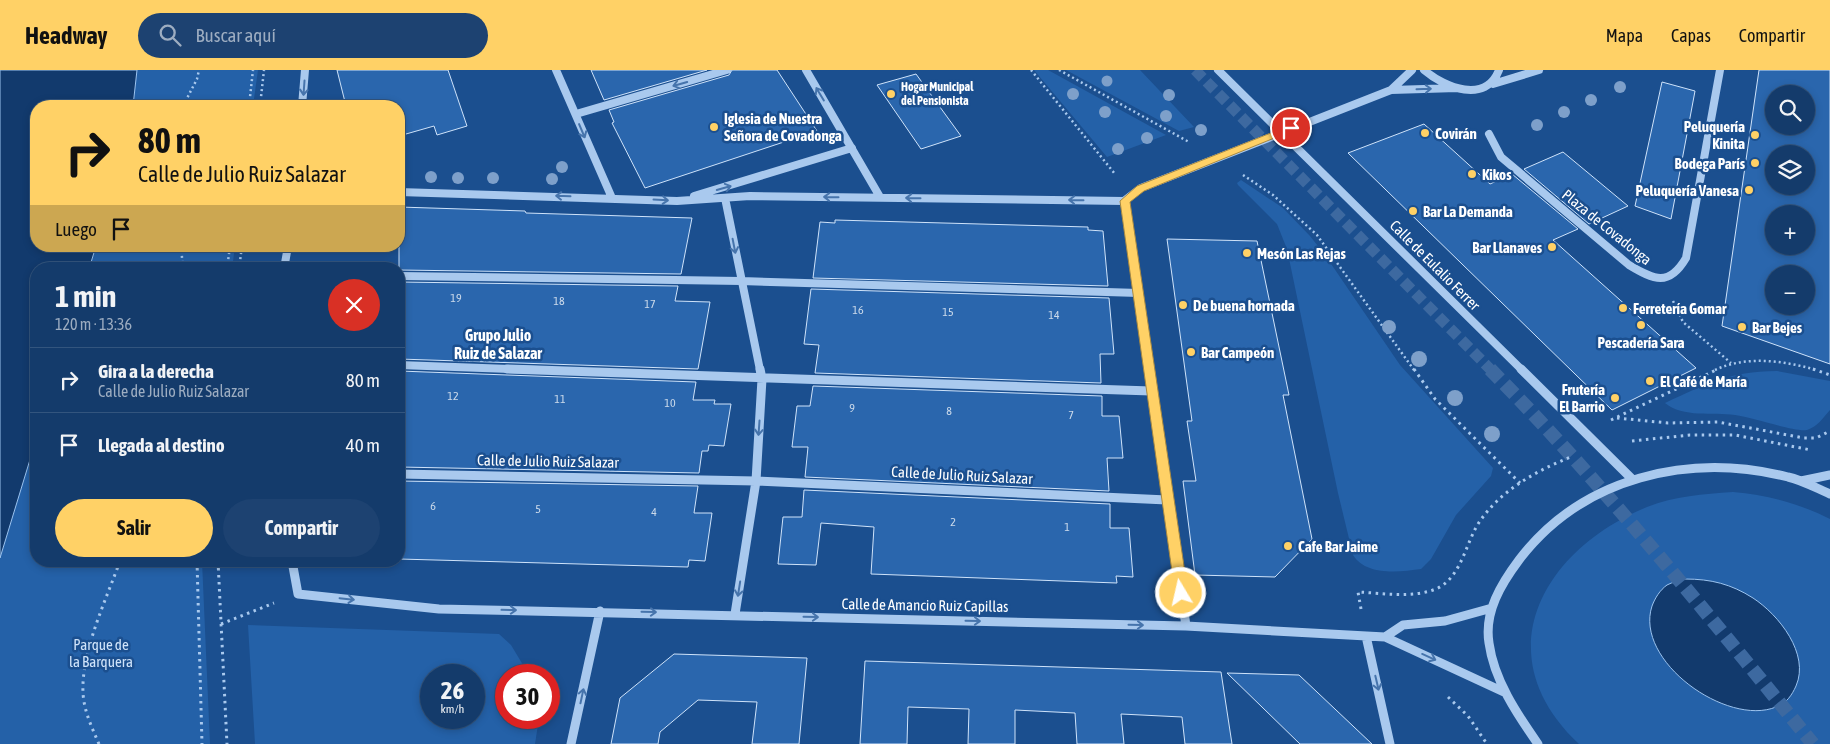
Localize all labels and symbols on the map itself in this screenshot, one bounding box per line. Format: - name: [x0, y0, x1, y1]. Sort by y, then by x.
- one-way arrow: [672, 79, 688, 89]
- one-way arrow: [299, 80, 308, 96]
- place label: Hogar Municipal del Pensionista: [901, 80, 974, 108]
- one-way arrow: [1416, 84, 1432, 94]
- one-way arrow: [815, 87, 825, 102]
- marker: Hogar Municipal del Pensionista: [885, 88, 897, 100]
- pin: [1270, 107, 1312, 149]
- place label: Iglesia de Nuestra Señora de Covadonga: [724, 110, 842, 144]
- place label: Peluquería Kinita: [1684, 118, 1745, 152]
- marker: Iglesia de Nuestra Señora de Covadonga: [708, 121, 720, 133]
- one-way arrow: [578, 123, 588, 138]
- place label: Covirán: [1435, 125, 1477, 142]
- marker: Covirán: [1419, 127, 1431, 139]
- marker: Peluquería Kinita: [1749, 129, 1761, 141]
- place label: Bodega París: [1675, 155, 1746, 172]
- marker: Bodega París: [1749, 157, 1761, 169]
- place label: Kikos: [1482, 166, 1512, 183]
- marker: Kikos: [1466, 168, 1478, 180]
- one-way arrow: [716, 182, 732, 192]
- place label: Peluquería Vanesa: [1635, 182, 1739, 199]
- marker: Peluquería Vanesa: [1743, 184, 1755, 196]
- street label: Plaza de Covadonga: [1559, 186, 1655, 268]
- one-way arrow: [555, 191, 572, 201]
- one-way arrow: [823, 192, 840, 202]
- one-way arrow: [905, 193, 922, 203]
- one-way arrow: [652, 195, 668, 205]
- one-way arrow: [1068, 195, 1084, 205]
- place label: Bar La Demanda: [1423, 203, 1513, 220]
- marker: Bar La Demanda: [1407, 205, 1419, 217]
- street label: Calle de Eulalio Ferrer: [1387, 217, 1484, 314]
- one-way arrow: [730, 238, 740, 254]
- place label: Bar Llanaves: [1472, 239, 1543, 256]
- marker: Bar Llanaves: [1546, 241, 1558, 253]
- place label: Mesón Las Rejas: [1257, 245, 1346, 262]
- marker: Mesón Las Rejas: [1241, 247, 1253, 259]
- house number: 19: [450, 291, 462, 305]
- house number: 18: [553, 294, 565, 308]
- house number: 17: [644, 297, 656, 311]
- place label: De buena hornada: [1193, 297, 1295, 314]
- marker: De buena hornada: [1177, 299, 1189, 311]
- place label: Ferretería Gomar: [1633, 300, 1727, 317]
- marker: Ferretería Gomar: [1617, 302, 1629, 314]
- house number: 16: [852, 303, 864, 317]
- house number: 15: [942, 305, 954, 319]
- house number: 14: [1048, 308, 1060, 322]
- marker: Pescadería Sara: [1635, 319, 1647, 331]
- place label: Bar Bejes: [1752, 319, 1803, 336]
- marker: Bar Bejes: [1736, 321, 1748, 333]
- district label: Grupo Julio Ruiz de Salazar: [454, 326, 542, 362]
- place label: Pescadería Sara: [1597, 334, 1685, 351]
- place label: Bar Campeón: [1201, 344, 1274, 361]
- marker: Bar Campeón: [1185, 346, 1197, 358]
- place label: El Café de María: [1660, 373, 1747, 390]
- marker: El Café de María: [1644, 375, 1656, 387]
- place label: Frutería El Barrio: [1559, 381, 1605, 415]
- house number: 12: [447, 389, 459, 403]
- house number: 11: [554, 392, 566, 406]
- marker: Frutería El Barrio: [1609, 392, 1621, 404]
- house number: 10: [664, 396, 676, 410]
- house number: 9: [849, 401, 855, 415]
- house number: 8: [946, 404, 952, 418]
- house number: 7: [1068, 408, 1074, 422]
- one-way arrow: [754, 420, 764, 436]
- street label: Calle de Julio Ruiz Salazar: [477, 451, 620, 471]
- street label: Calle de Julio Ruiz Salazar: [891, 463, 1034, 487]
- house number: 6: [430, 499, 436, 513]
- house number: 5: [535, 502, 541, 516]
- house number: 4: [651, 505, 657, 519]
- house number: 2: [950, 515, 956, 529]
- house number: 1: [1064, 520, 1070, 534]
- place label: Cafe Bar Jaime: [1298, 538, 1378, 555]
- marker: Cafe Bar Jaime: [1282, 540, 1294, 552]
- position arrow: [1154, 566, 1206, 618]
- one-way arrow: [733, 581, 743, 597]
- one-way arrow: [339, 594, 355, 604]
- street label: Calle de Amancio Ruiz Capillas: [841, 595, 1009, 615]
- one-way arrow: [500, 605, 517, 615]
- one-way arrow: [640, 607, 656, 617]
- one-way arrow: [803, 612, 819, 621]
- one-way arrow: [965, 616, 981, 625]
- one-way arrow: [1128, 620, 1144, 629]
- park label: Parque de la Barquera: [69, 636, 133, 670]
- one-way arrow: [1421, 653, 1436, 663]
- speed limit sign: 30: [495, 664, 560, 729]
- one-way arrow: [1373, 675, 1382, 691]
- one-way arrow: [577, 689, 587, 705]

